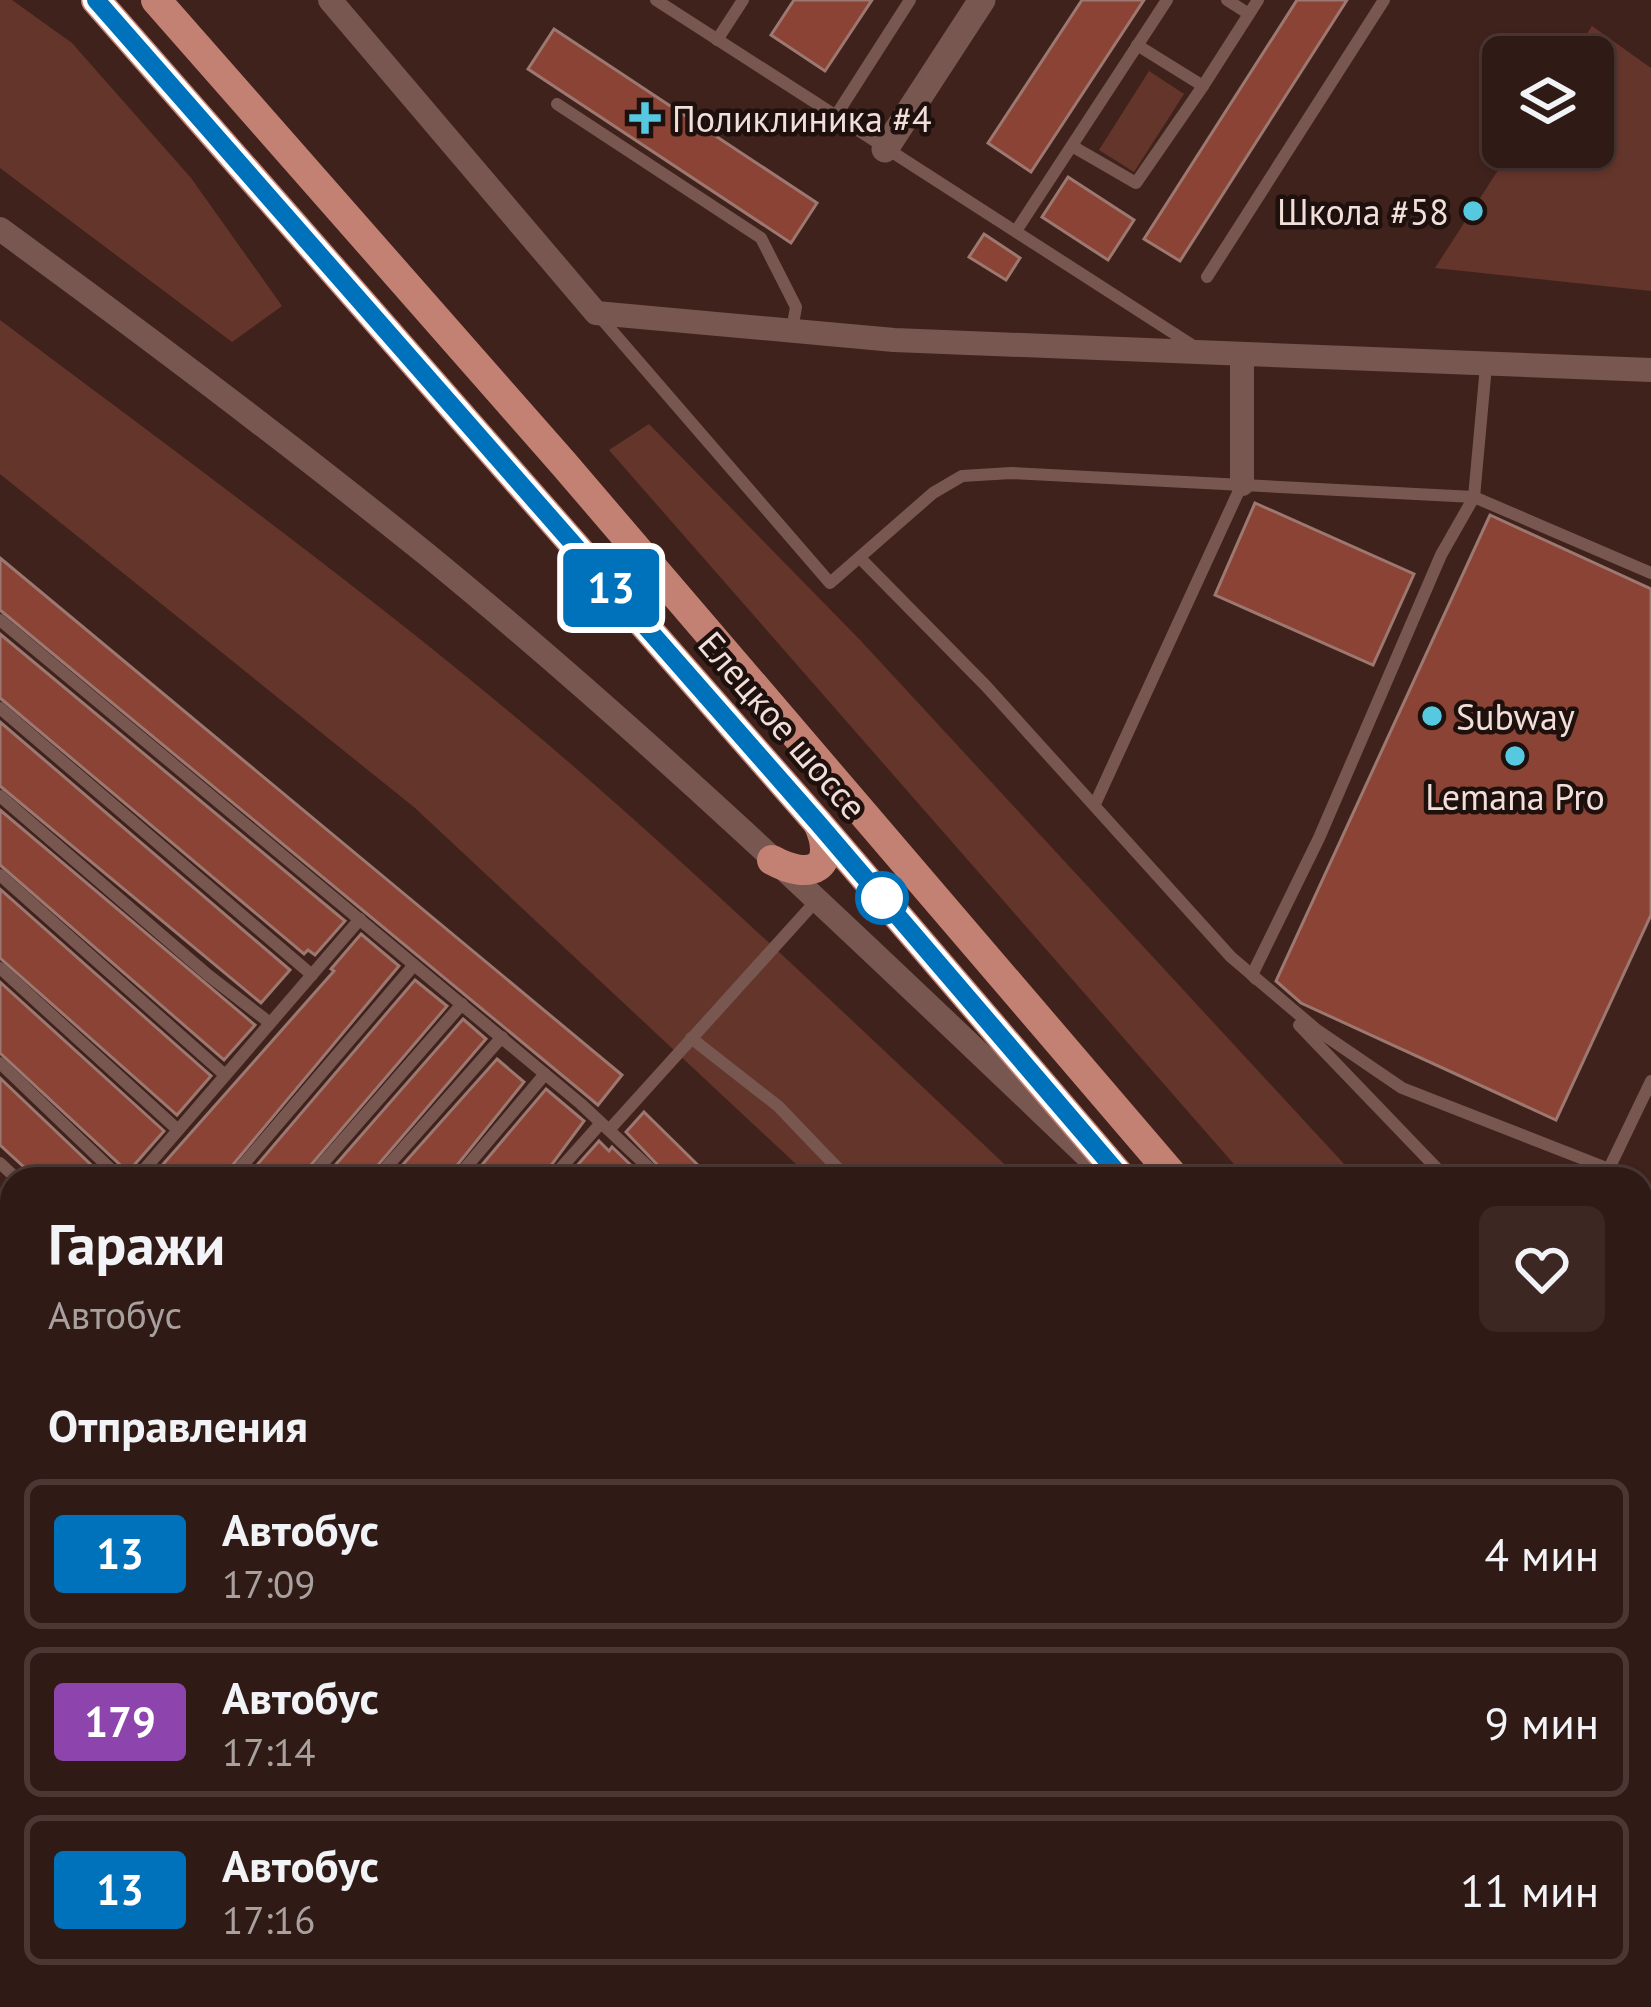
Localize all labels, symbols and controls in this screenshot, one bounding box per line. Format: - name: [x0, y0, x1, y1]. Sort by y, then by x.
- map controls: [1482, 36, 1614, 168]
- button: layers: [1482, 36, 1614, 168]
- place label: Поликлиника #4: [672, 95, 932, 142]
- marker: Поликлиника #4: [629, 102, 661, 134]
- place label: Школа #58: [1277, 188, 1449, 235]
- marker: Школа #58: [1460, 198, 1486, 224]
- line badge: 13: [557, 549, 665, 627]
- text: 13: [587, 560, 635, 615]
- street label: Елецкое шоссе: [688, 621, 878, 829]
- place label: Subway: [1456, 693, 1575, 740]
- marker: Subway: [1419, 703, 1445, 729]
- marker: Lemana Pro: [1502, 743, 1528, 769]
- place label: Lemana Pro: [1425, 773, 1605, 820]
- unlabelled marker: [857, 873, 907, 923]
- button: heart: [1479, 1206, 1605, 1332]
- text: Гаражи: [48, 1207, 225, 1281]
- text: Автобус: [48, 1289, 182, 1340]
- text: Отправления: [48, 1396, 308, 1454]
- text: Автобус: [222, 1500, 379, 1558]
- text: 4 мин: [1485, 1525, 1599, 1583]
- text: 13: [96, 1526, 144, 1581]
- text: 17:09: [222, 1558, 316, 1609]
- text: Автобус: [222, 1668, 379, 1726]
- text: 9 мин: [1485, 1693, 1599, 1751]
- text: 179: [84, 1694, 156, 1749]
- text: 17:14: [222, 1726, 316, 1777]
- text: Автобус: [222, 1836, 379, 1894]
- text: 11 мин: [1460, 1861, 1599, 1919]
- text: 13: [96, 1862, 144, 1917]
- text: 17:16: [222, 1894, 316, 1945]

